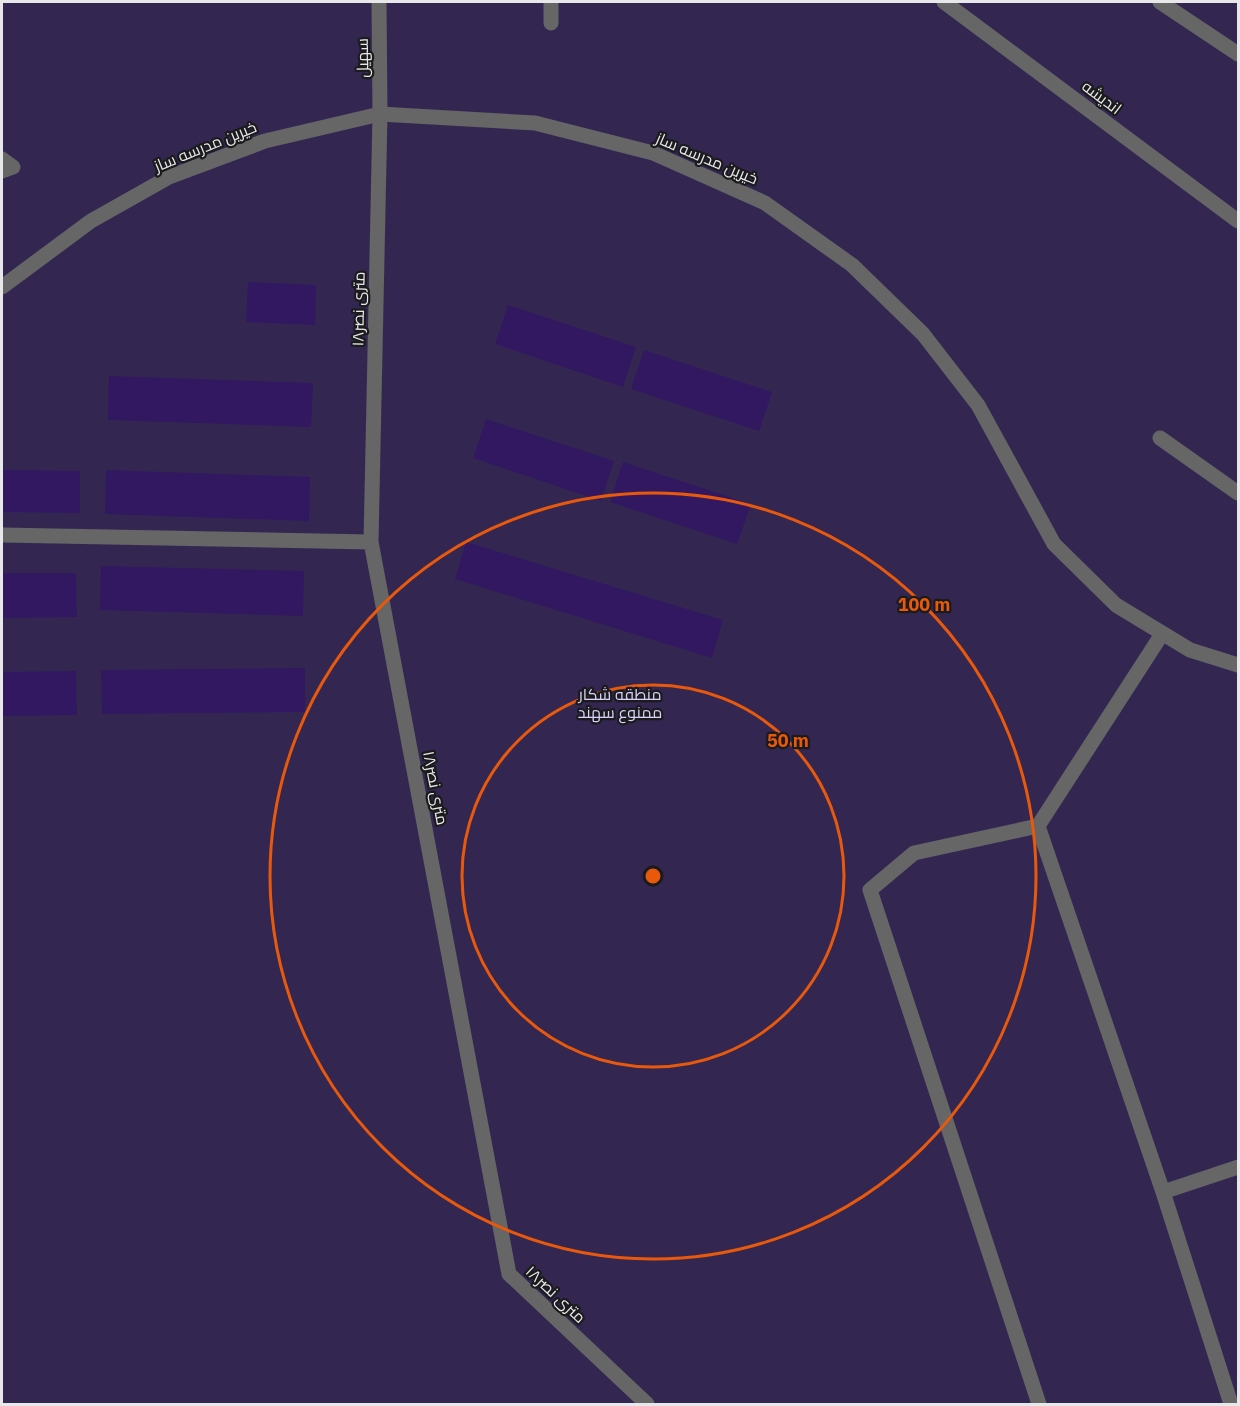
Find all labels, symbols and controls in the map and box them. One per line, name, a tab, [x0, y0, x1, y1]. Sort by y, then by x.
street label: سهیل	[352, 38, 373, 78]
street label: اندیشه	[1078, 76, 1126, 118]
street label: خیرین مدرسه ساز	[150, 116, 260, 177]
street label: خیرین مدرسه ساز	[652, 127, 761, 189]
street label: ۱۸متری نصر	[347, 271, 370, 347]
text: 100 m	[898, 593, 950, 616]
park label: منطقه شکار ممنوع سهند	[578, 684, 662, 724]
text: 50 m	[767, 729, 809, 752]
street label: ۱۸متری نصر	[418, 749, 453, 827]
centre of rings	[643, 866, 663, 886]
street label: ۱۸متری نصر	[521, 1261, 590, 1328]

